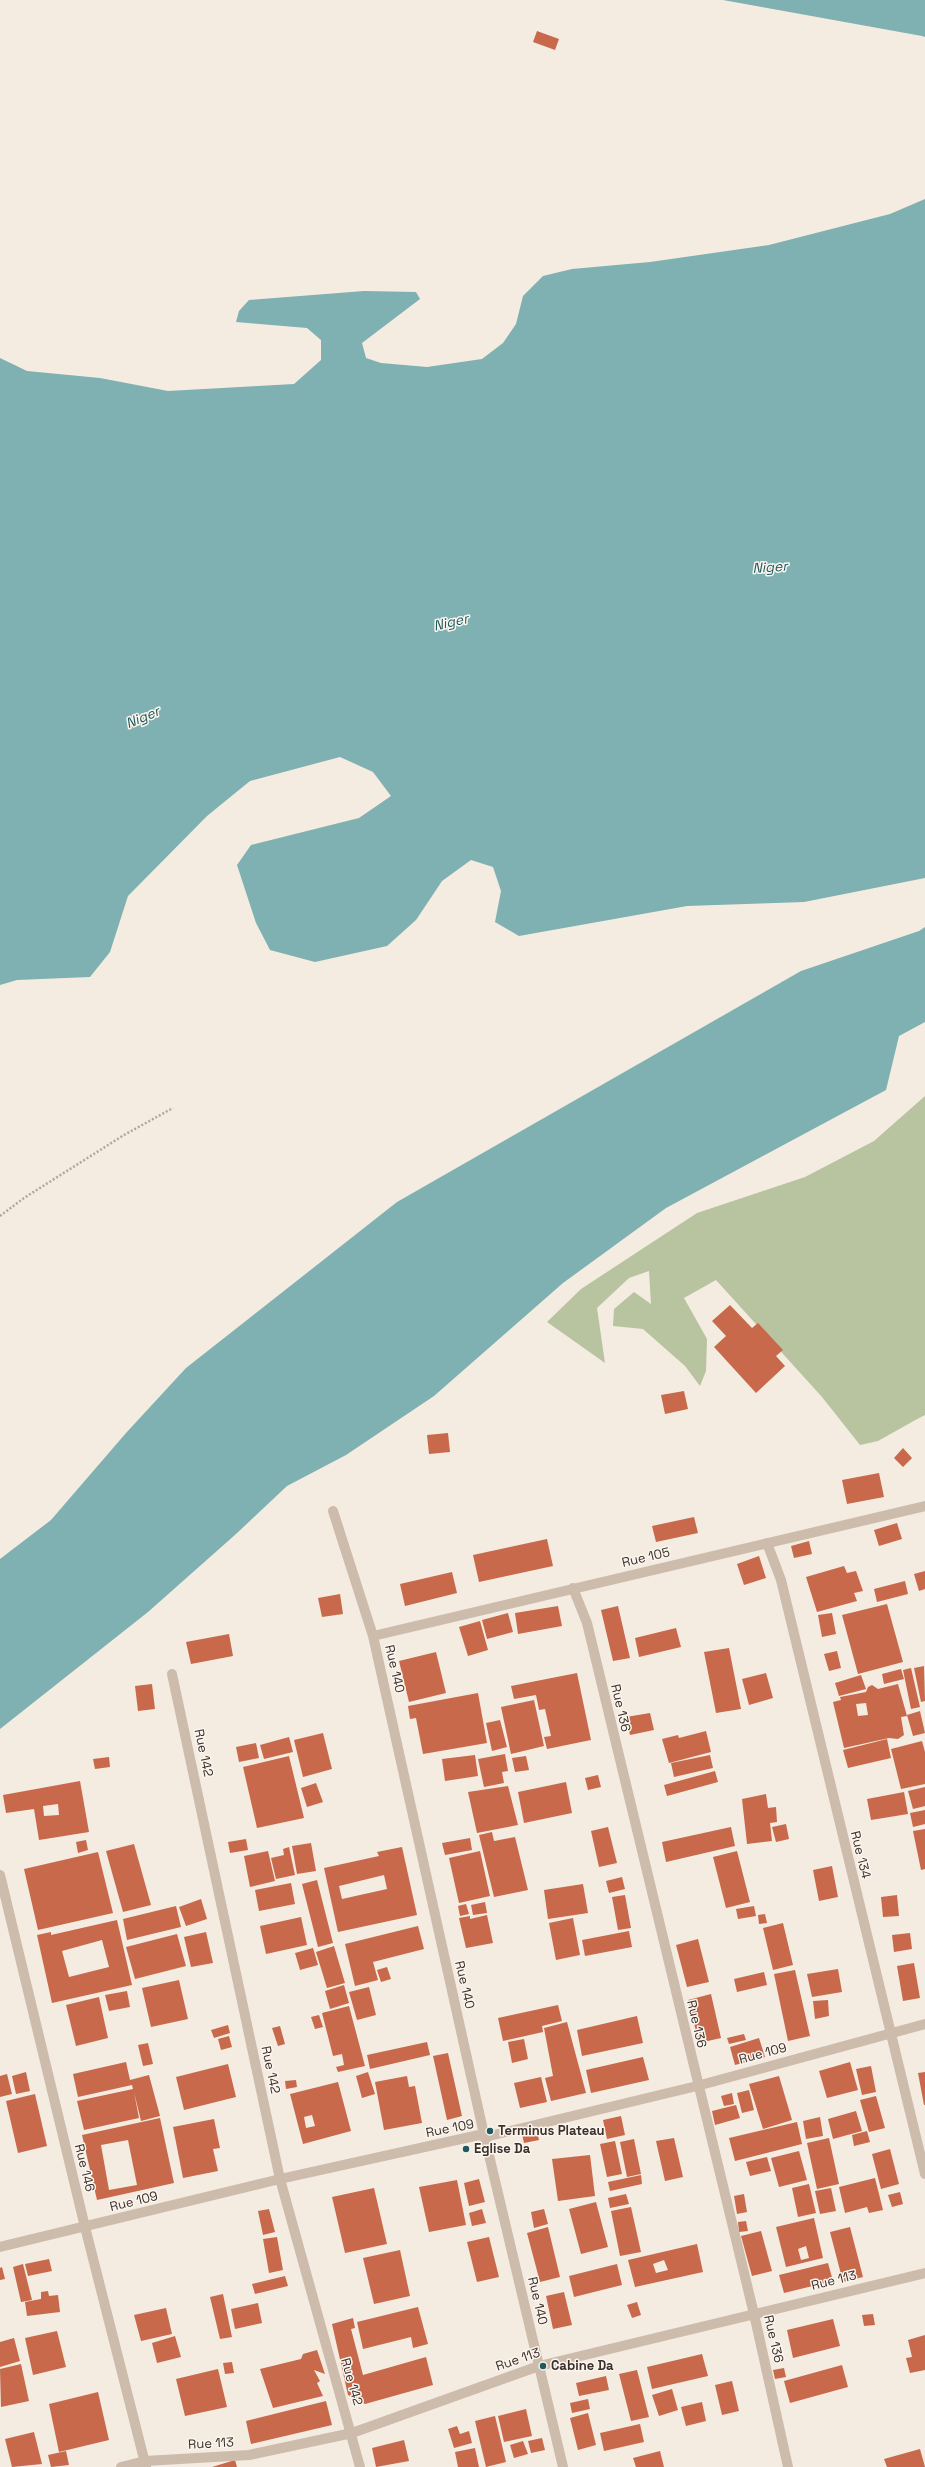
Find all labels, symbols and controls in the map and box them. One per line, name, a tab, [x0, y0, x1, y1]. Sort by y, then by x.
water label: Niger	[752, 558, 788, 578]
water label: Niger	[432, 611, 470, 635]
water label: Niger	[123, 703, 163, 733]
street label: Rue 105	[620, 1545, 672, 1571]
street label: Rue 140	[381, 1643, 407, 1695]
street label: Rue 136	[607, 1683, 633, 1733]
street label: Rue 142	[190, 1728, 216, 1778]
street label: Rue 134	[847, 1830, 873, 1880]
street label: Rue 140	[451, 1959, 477, 2011]
street label: Rue 136	[683, 1999, 709, 2049]
street label: Rue 109	[737, 2040, 789, 2068]
street label: Rue 142	[257, 2045, 283, 2095]
street label: Rue 109	[425, 2117, 475, 2141]
place label: Terminus Plateau	[498, 2123, 605, 2139]
marker: Terminus Plateau	[485, 2126, 495, 2136]
place label: Eglise Da	[474, 2141, 530, 2157]
street label: Rue 146	[71, 2142, 97, 2194]
marker: Eglise Da	[461, 2144, 471, 2154]
street label: Rue 109	[108, 2189, 160, 2215]
street label: Rue 113	[810, 2268, 858, 2294]
street label: Rue 140	[524, 2275, 550, 2327]
street label: Rue 136	[760, 2314, 786, 2364]
street label: Rue 113	[494, 2345, 542, 2375]
street label: Rue 142	[337, 2356, 365, 2408]
place label: Cabine Da	[551, 2358, 614, 2374]
marker: Cabine Da	[538, 2361, 548, 2371]
street label: Rue 113	[188, 2435, 234, 2453]

